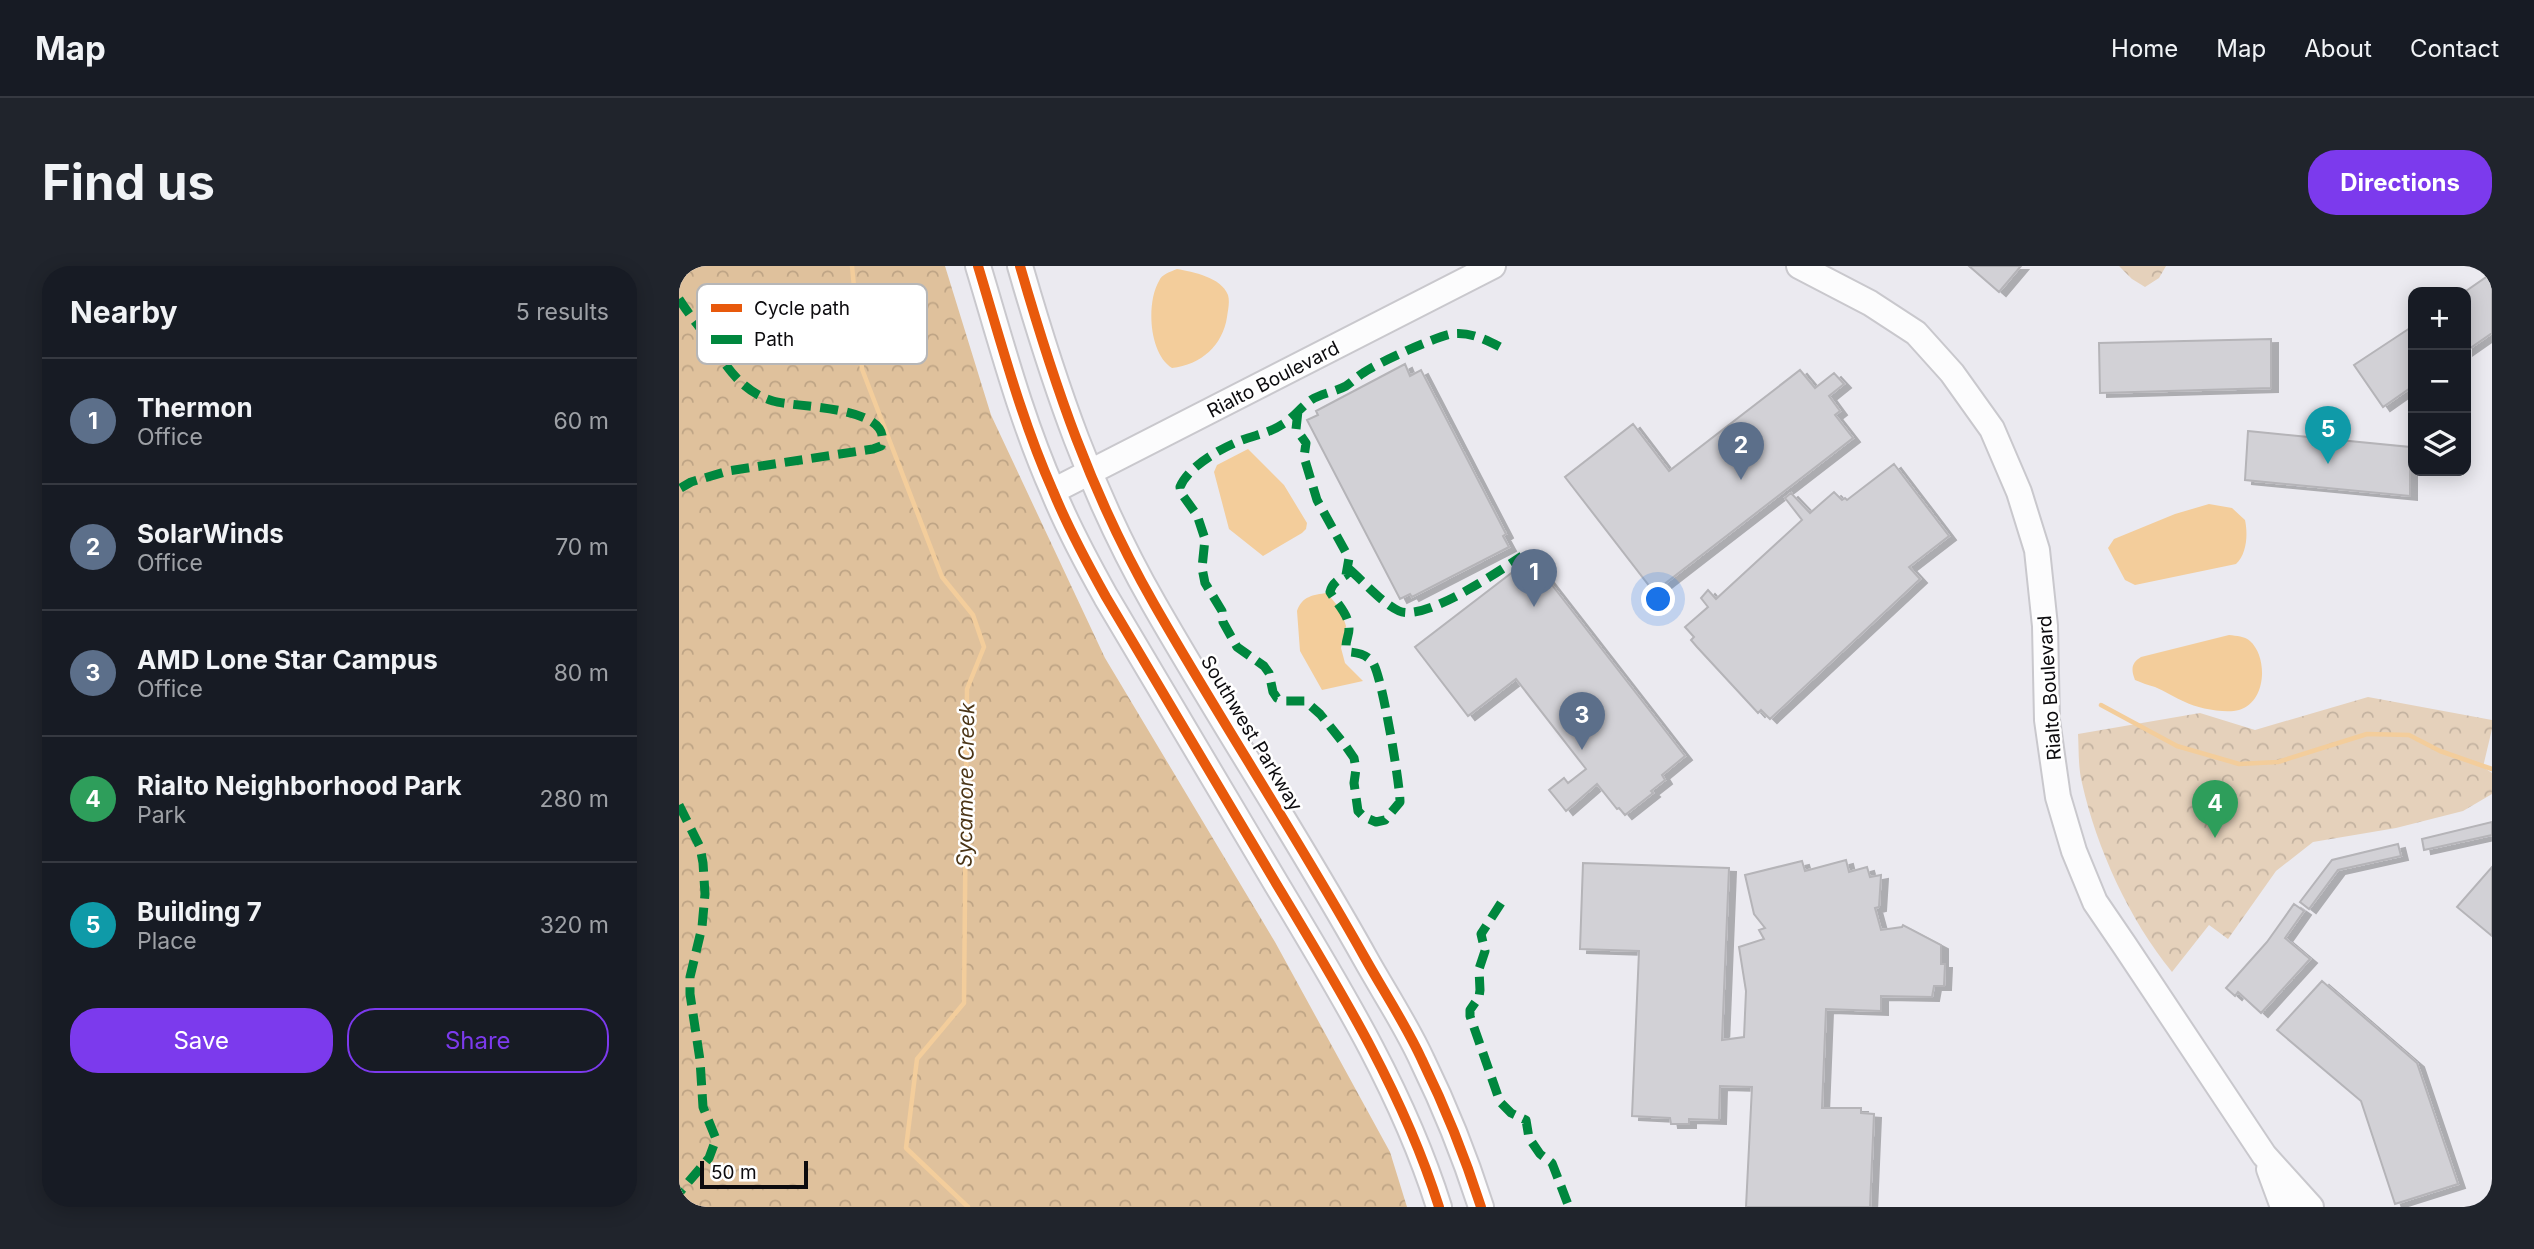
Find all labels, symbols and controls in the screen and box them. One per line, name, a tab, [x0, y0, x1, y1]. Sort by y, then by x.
text: Map	[35, 28, 106, 68]
text: Home	[2111, 34, 2178, 63]
text: Map	[2216, 34, 2266, 63]
text: About	[2304, 34, 2372, 63]
text: Contact	[2410, 34, 2499, 63]
button: Directions	[2308, 150, 2492, 215]
text: Find us	[42, 153, 215, 212]
legend	[697, 284, 927, 364]
map controls	[2408, 287, 2471, 476]
button: +	[2408, 287, 2471, 350]
text: Nearby	[70, 294, 178, 330]
text: Cycle path	[754, 297, 850, 320]
text: 5 results	[516, 298, 609, 326]
text: Path	[754, 328, 794, 351]
street label: Rialto Boulevard	[1203, 336, 1343, 423]
button: −	[2408, 350, 2471, 413]
text: Thermon	[137, 392, 253, 423]
pin: 5	[2305, 406, 2351, 464]
text: 1	[88, 407, 98, 435]
text: 60 m	[554, 407, 609, 435]
button: layers	[2408, 413, 2471, 476]
pin: 2	[1718, 422, 1764, 480]
text: Office	[137, 423, 203, 451]
text: SolarWinds	[137, 518, 284, 549]
text: 2	[86, 533, 100, 561]
text: 70 m	[555, 533, 609, 561]
text: Office	[137, 549, 203, 577]
pin: 1	[1511, 549, 1557, 607]
your location	[1641, 582, 1675, 616]
street label: Rialto Boulevard	[2033, 615, 2066, 761]
text: AMD Lone Star Campus	[137, 644, 438, 675]
street label: Southwest Parkway	[1196, 651, 1307, 815]
text: 3	[86, 659, 100, 687]
text: 80 m	[554, 659, 609, 687]
text: Office	[137, 675, 203, 703]
pin: 3	[1559, 692, 1605, 750]
water label: Sycamore Creek	[952, 702, 979, 868]
text: Rialto Neighborhood Park	[137, 770, 462, 801]
pin: 4	[2192, 780, 2238, 838]
text: 4	[85, 785, 101, 813]
text: 280 m	[540, 785, 609, 813]
text: Park	[137, 801, 186, 829]
text: Building 7	[137, 896, 262, 927]
text: 5	[86, 911, 100, 939]
text: 320 m	[540, 911, 609, 939]
text: Place	[137, 927, 197, 955]
button: Save	[70, 1008, 333, 1073]
button: Share	[347, 1008, 609, 1073]
scale bar	[700, 1158, 809, 1190]
text: 50 m	[711, 1161, 757, 1184]

